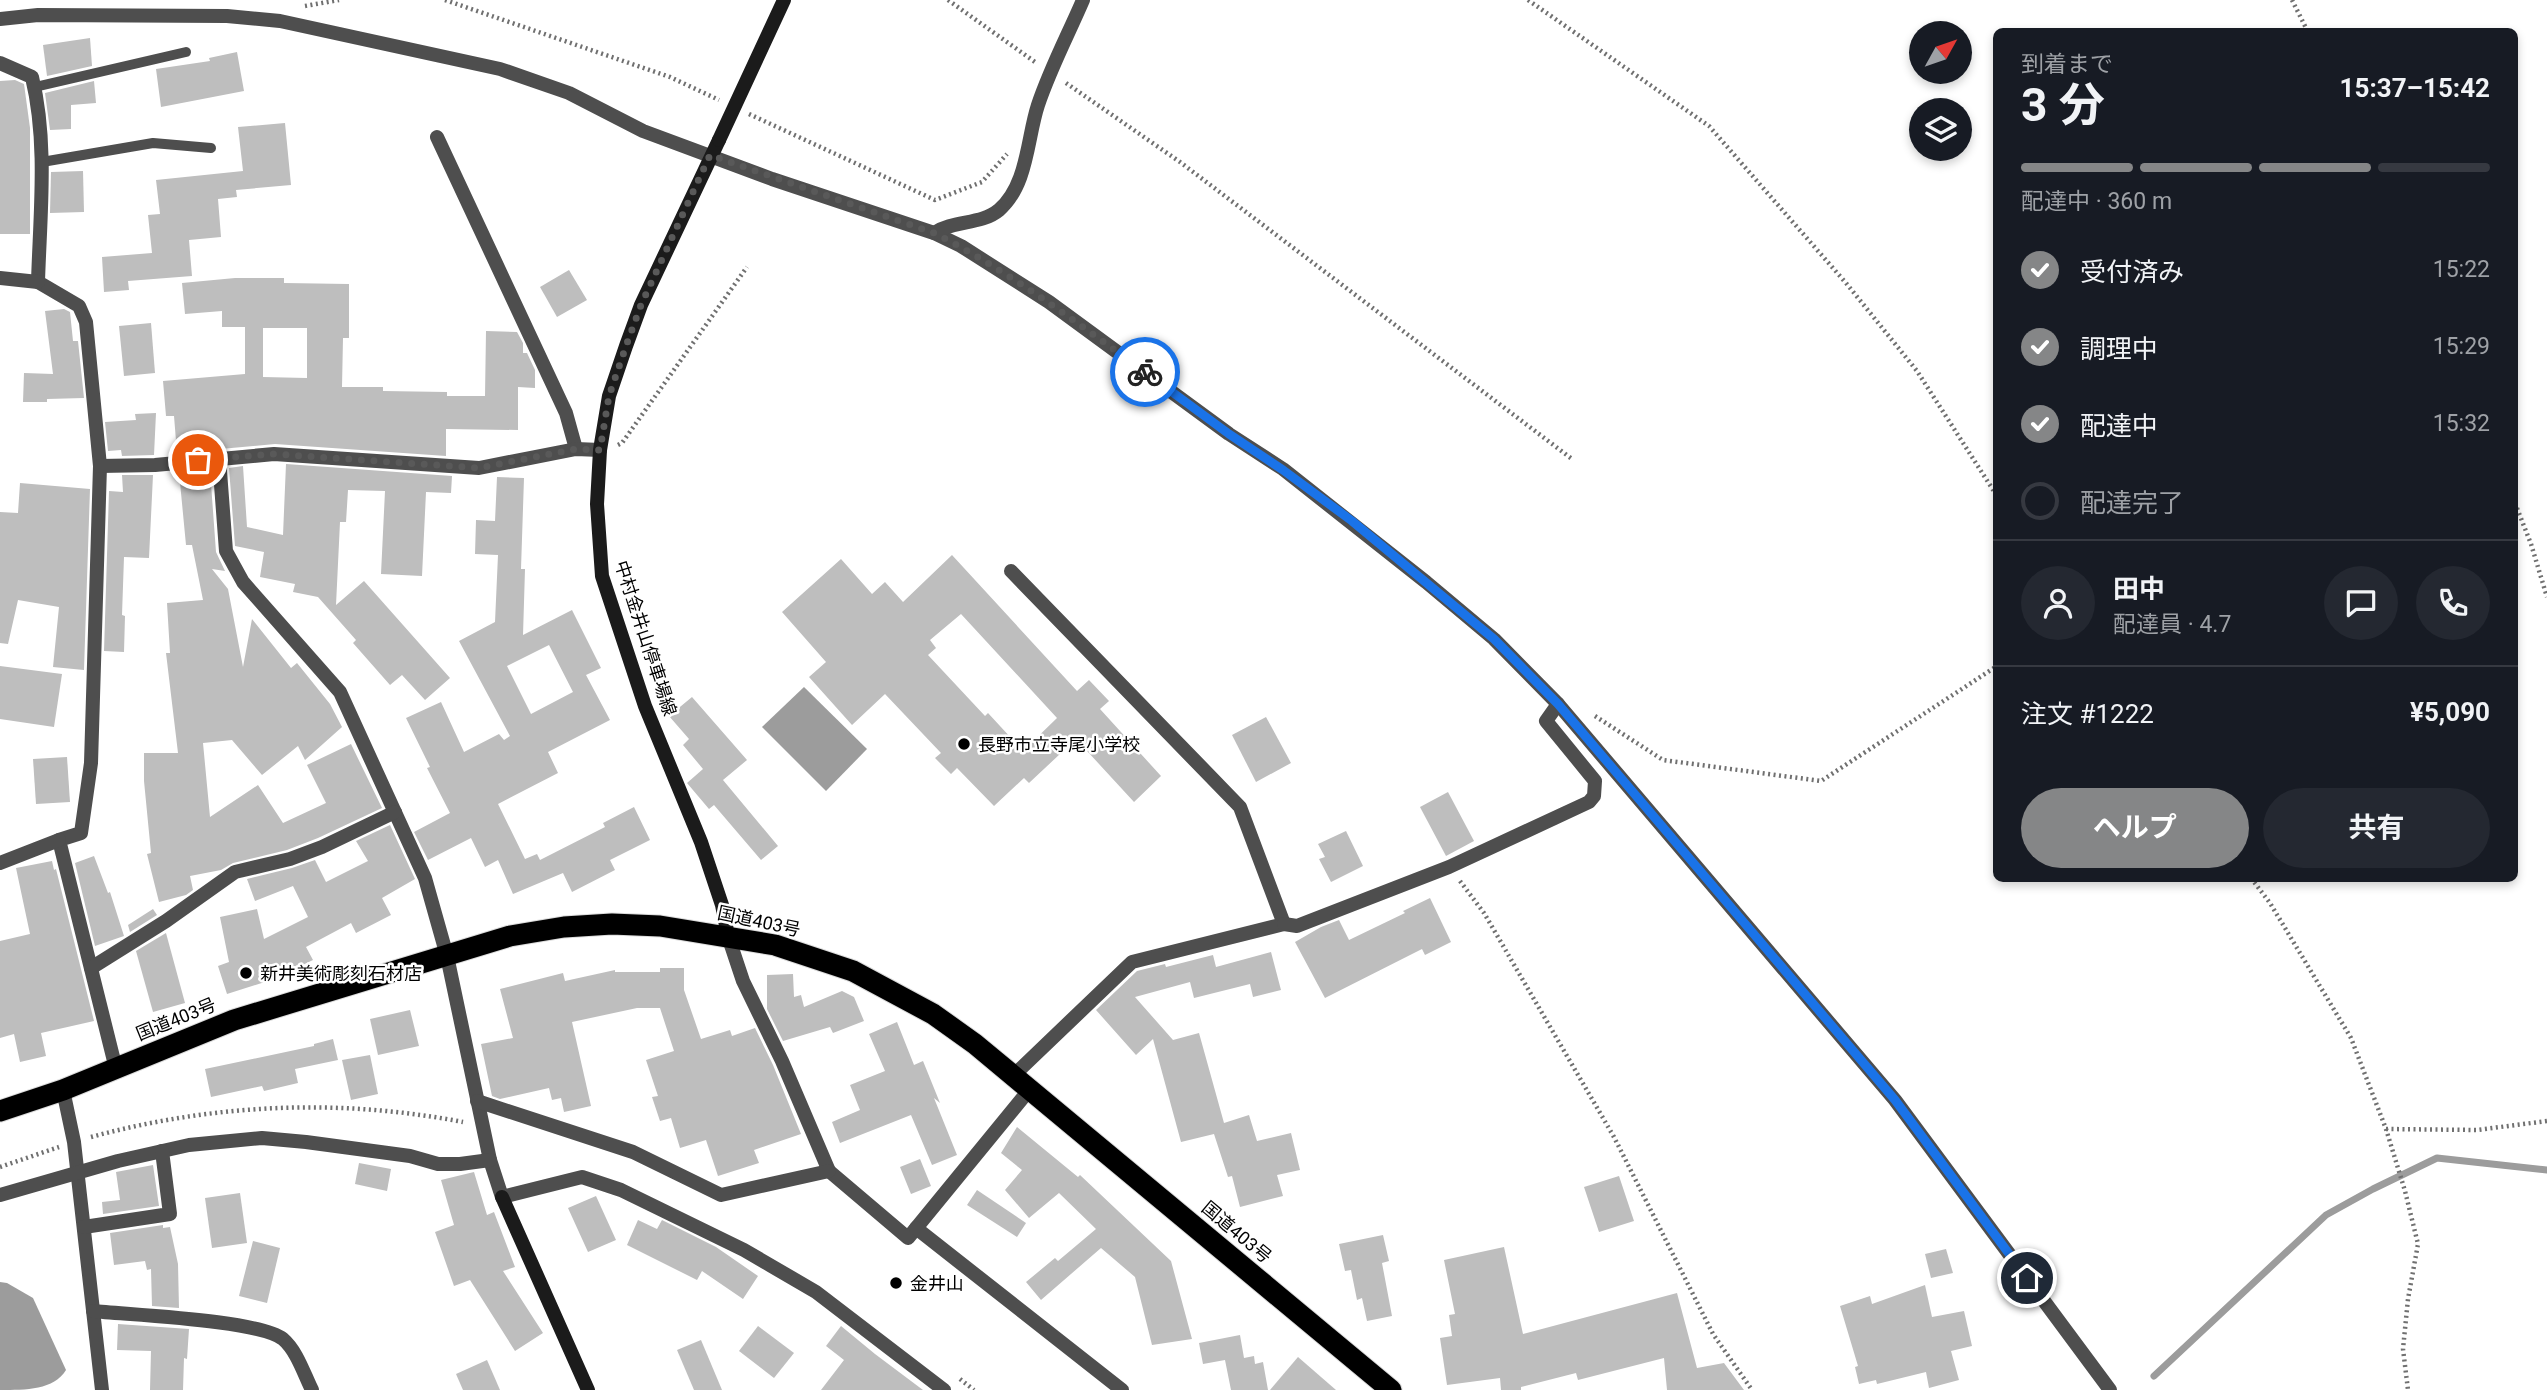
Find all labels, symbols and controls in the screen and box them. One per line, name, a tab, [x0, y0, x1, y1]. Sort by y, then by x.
north arrow	[1909, 21, 1972, 84]
map controls	[1909, 21, 1972, 161]
text: 到着まで	[2021, 51, 2113, 78]
text: 15:37–15:42	[2340, 73, 2490, 103]
text: 3 分	[2021, 78, 2105, 132]
button: layers	[1909, 98, 1972, 161]
text: 配達中 · 360 m	[2021, 188, 2172, 215]
icon: check	[2021, 251, 2059, 289]
text: 15:22	[2433, 256, 2490, 283]
text: 受付済み	[2080, 257, 2184, 287]
icon: check	[2021, 328, 2059, 366]
text: 15:29	[2433, 333, 2490, 360]
text: 調理中	[2080, 334, 2158, 364]
courier	[1110, 337, 1180, 407]
icon: bike	[1126, 353, 1164, 391]
icon: check	[2021, 405, 2059, 443]
text: 15:32	[2433, 410, 2490, 437]
text: 配達中	[2080, 411, 2158, 441]
pin	[168, 430, 228, 490]
icon: bag	[179, 441, 217, 479]
text: 配達完了	[2080, 488, 2184, 518]
street label: 中村金井山停車場線	[611, 558, 681, 718]
button: person	[2021, 566, 2095, 640]
button: chat	[2324, 566, 2398, 640]
button: phone	[2416, 566, 2490, 640]
text: 田中	[2113, 574, 2165, 604]
text: 配達員 · 4.7	[2113, 611, 2231, 638]
text: ¥5,090	[2410, 697, 2490, 727]
text: 注文 #1222	[2021, 699, 2154, 729]
place label: 長野市立寺尾小学校	[978, 734, 1140, 755]
marker: 長野市立寺尾小学校	[956, 736, 972, 752]
button: ヘルプ	[2021, 788, 2249, 868]
button: 共有	[2263, 788, 2490, 868]
street label: 国道403号	[716, 902, 802, 940]
place label: 新井美術彫刻石材店	[260, 963, 422, 984]
marker: 新井美術彫刻石材店	[238, 965, 254, 981]
street label: 国道403号	[133, 993, 219, 1045]
street label: 国道403号	[1198, 1197, 1276, 1267]
pin	[1997, 1248, 2057, 1308]
icon: home	[2008, 1259, 2046, 1297]
place label: 金井山	[910, 1273, 964, 1294]
marker: 金井山	[888, 1275, 904, 1291]

